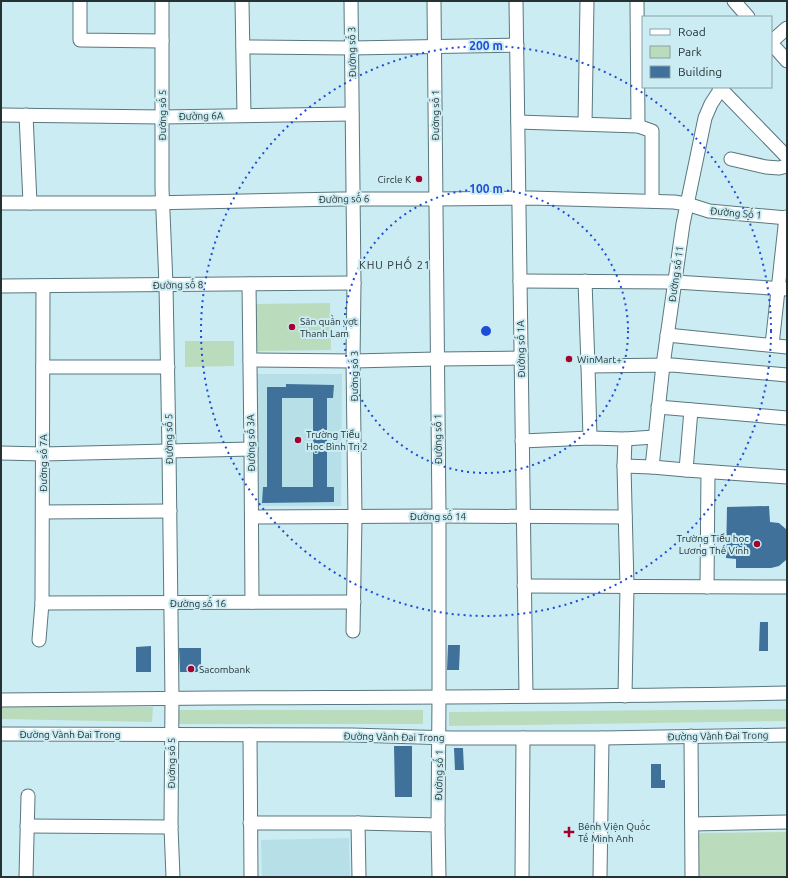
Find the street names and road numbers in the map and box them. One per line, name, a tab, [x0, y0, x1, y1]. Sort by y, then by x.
street label: Đường số 3	[345, 26, 358, 78]
street label: Đường số 5	[155, 90, 168, 140]
street label: Đường số 1	[428, 90, 441, 140]
street label: Đường 6A	[178, 110, 224, 122]
street label: Đường số 6	[318, 192, 370, 205]
street label: Đường Số 1	[710, 204, 762, 221]
street label: Đường số 11	[665, 245, 685, 303]
street label: Đường số 8	[152, 278, 204, 291]
street label: Đường số 1A	[514, 320, 527, 378]
street label: Đường số 3	[347, 351, 360, 401]
street label: Đường số 5	[162, 413, 175, 465]
street label: Đường số 1	[431, 413, 444, 465]
street label: Đường số 3A	[244, 414, 257, 472]
street label: Đường số 7A	[36, 434, 49, 492]
street label: Đường số 14	[410, 509, 467, 522]
street label: Đường số 16	[170, 596, 227, 609]
street label: Đường Vành Đai Trong	[19, 729, 121, 740]
street label: Đường Vành Đai Trong	[667, 730, 769, 742]
street label: Đường Vành Đai Trong	[343, 731, 445, 743]
street label: Đường số 5	[164, 738, 177, 788]
street label: Đường số 1	[432, 749, 445, 801]

